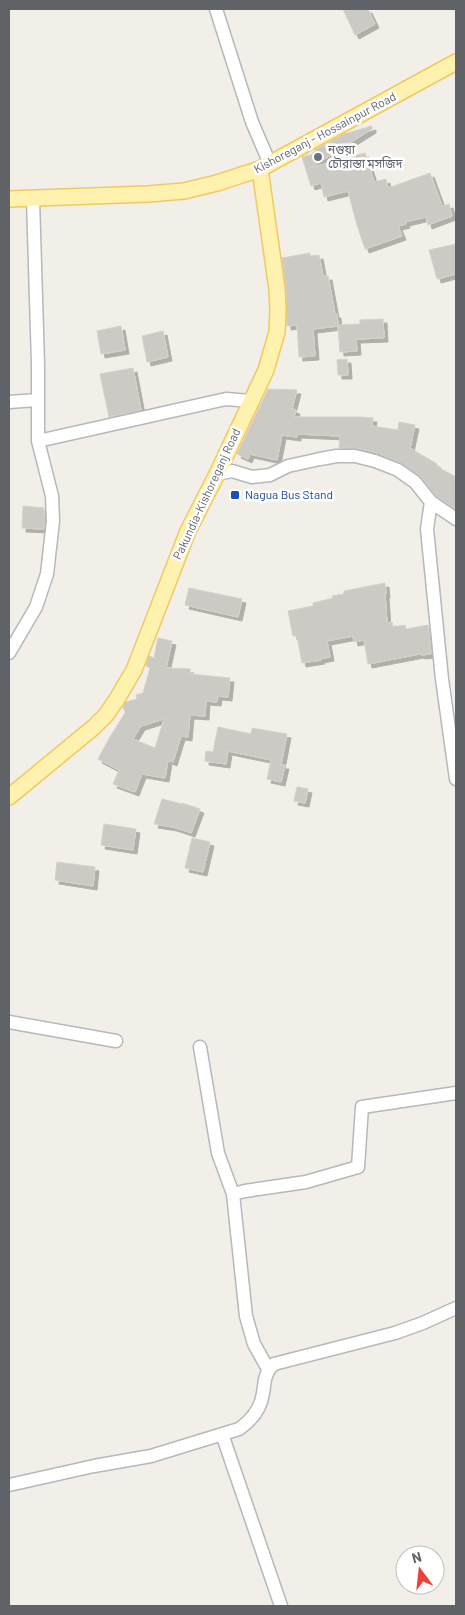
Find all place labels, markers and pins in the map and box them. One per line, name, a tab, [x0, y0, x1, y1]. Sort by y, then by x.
place label: নগুয়া চৌরাস্তা মসজিদ	[327, 142, 403, 170]
marker: নগুয়া চৌরাস্তা মসজিদ	[312, 151, 324, 163]
place label: Nagua Bus Stand	[245, 487, 333, 501]
marker: Nagua Bus Stand	[229, 489, 241, 501]

